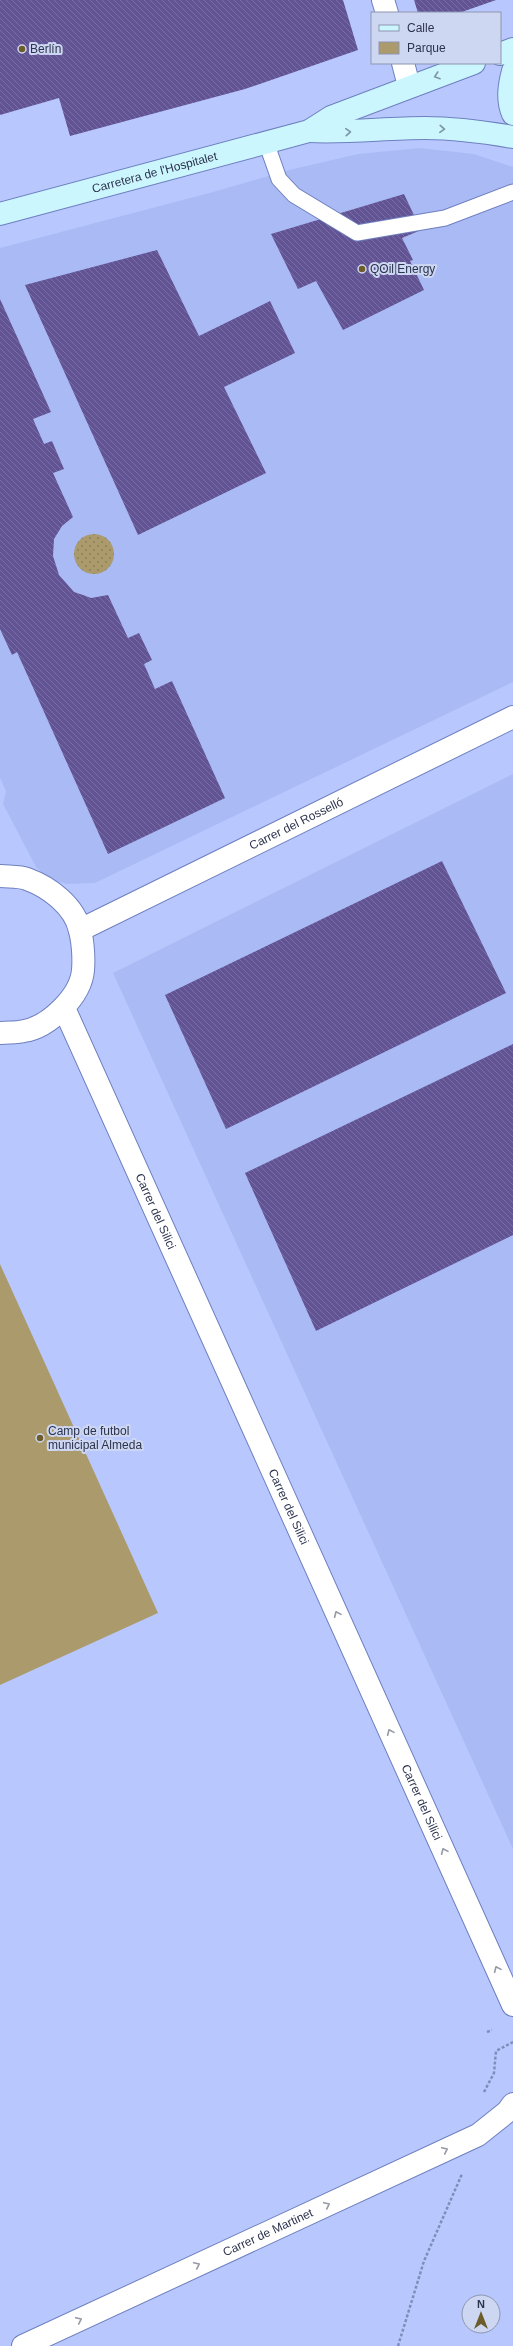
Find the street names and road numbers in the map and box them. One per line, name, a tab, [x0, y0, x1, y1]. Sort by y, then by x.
street label: Carretera de l'Hospitalet	[90, 149, 219, 196]
street label: Carrer del Rosselló	[247, 795, 346, 853]
street label: Carrer del Silici	[132, 1171, 179, 1251]
street label: Carrer del Silici	[266, 1467, 312, 1547]
street label: Carrer del Silici	[399, 1762, 445, 1842]
street label: Carrer de Martinet	[221, 2205, 316, 2259]

